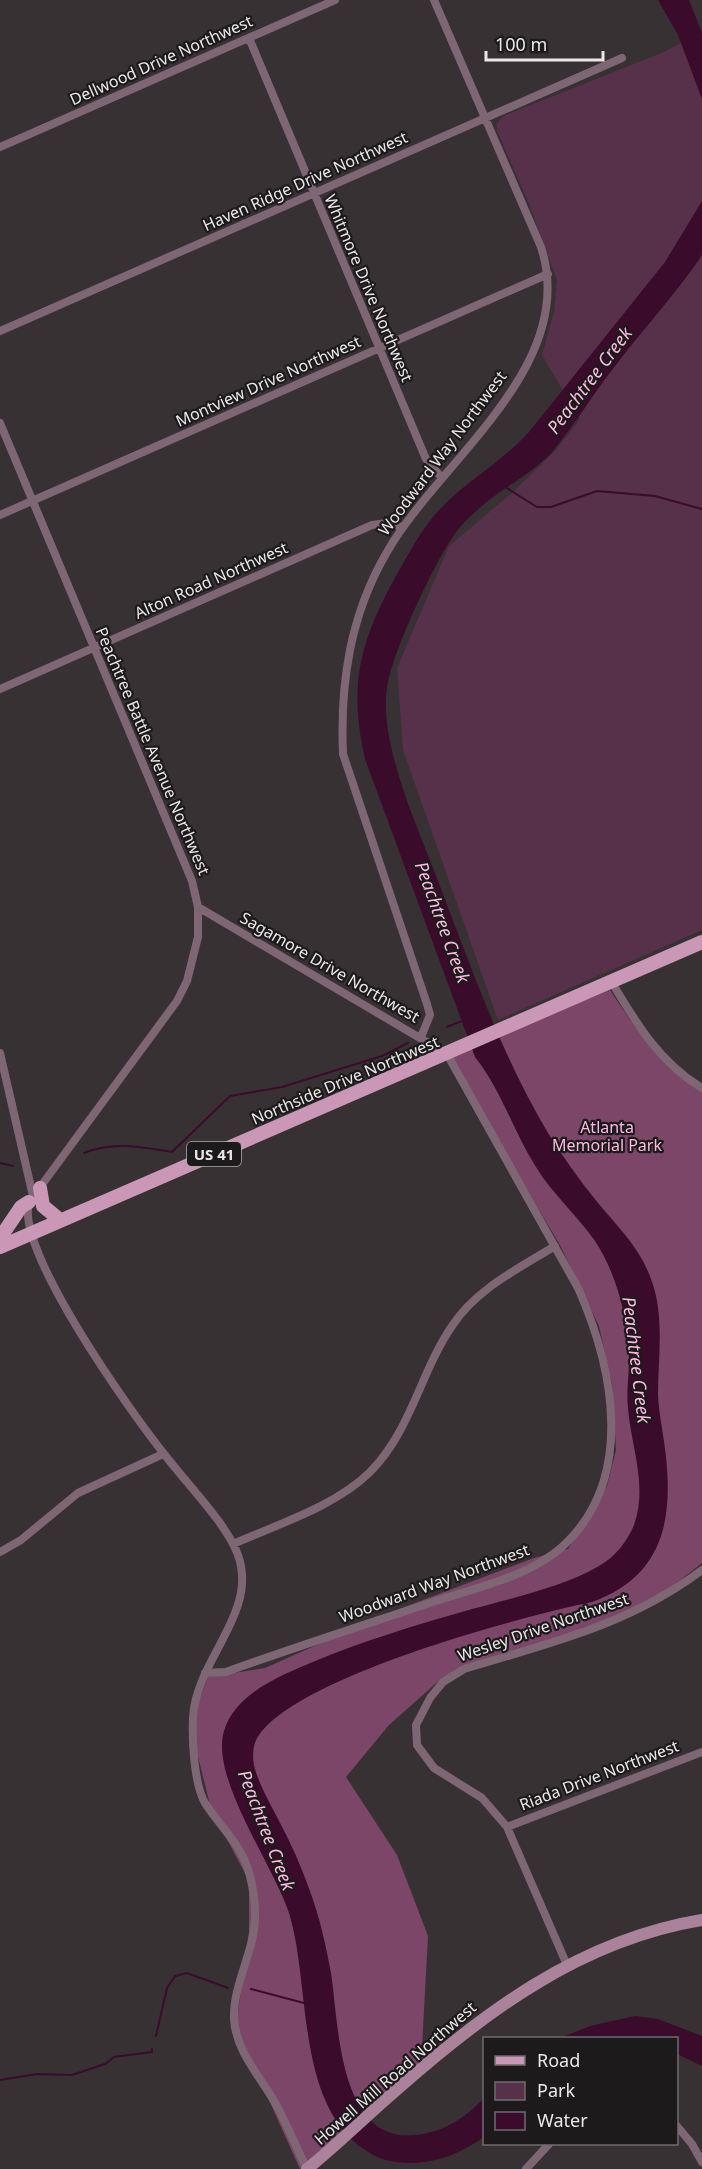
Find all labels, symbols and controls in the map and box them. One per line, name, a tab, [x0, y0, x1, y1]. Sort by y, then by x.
street label: Dellwood Drive Northwest	[66, 10, 256, 110]
scale bar	[486, 24, 603, 62]
text: 100 m	[495, 32, 547, 56]
street label: Haven Ridge Drive Northwest	[199, 126, 411, 236]
street label: Whitmore Drive Northwest	[319, 191, 419, 385]
water label: Peachtree Creek	[541, 321, 638, 438]
street label: Montview Drive Northwest	[172, 330, 364, 432]
street label: Woodward Way Northwest	[373, 366, 511, 540]
street label: Alton Road Northwest	[131, 536, 291, 624]
street label: Peachtree Battle Avenue Northwest	[91, 624, 215, 879]
water label: Peachtree Creek	[410, 858, 476, 987]
street label: Sagamore Drive Northwest	[236, 907, 424, 1028]
street label: Northside Drive Northwest	[248, 1030, 442, 1130]
park label: Atlanta Memorial Park	[552, 1116, 662, 1156]
road number: US 41	[187, 1142, 241, 1166]
water label: Peachtree Creek	[617, 1295, 657, 1426]
street label: Woodward Way Northwest	[336, 1538, 532, 1628]
street label: Wesley Drive Northwest	[455, 1587, 632, 1667]
street label: Riada Drive Northwest	[516, 1734, 682, 1816]
water label: Peachtree Creek	[233, 1766, 301, 1895]
street label: Howell Mill Road Northwest	[309, 1996, 481, 2150]
legend	[483, 2037, 678, 2145]
text: Road	[537, 2048, 580, 2072]
text: Park	[537, 2078, 575, 2102]
text: Water	[537, 2108, 588, 2132]

